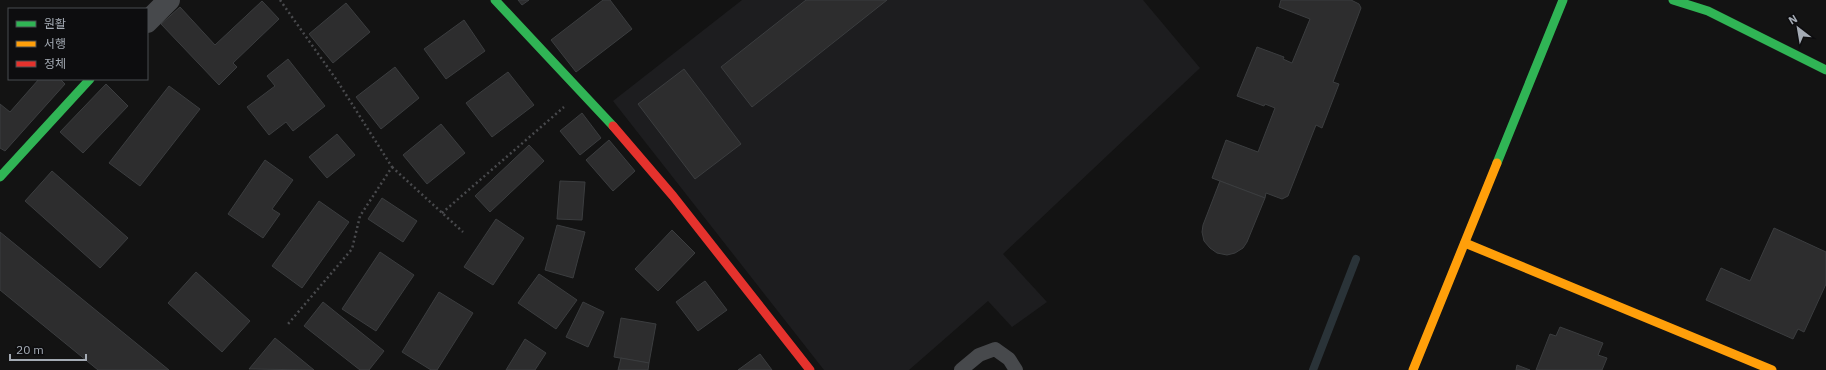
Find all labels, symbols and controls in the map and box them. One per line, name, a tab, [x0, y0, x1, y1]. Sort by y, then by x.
legend	[8, 8, 148, 80]
north arrow	[1778, 8, 1818, 48]
text: N	[1786, 11, 1800, 27]
text: 원활	[44, 16, 66, 31]
text: 서행	[44, 36, 66, 51]
text: 정체	[44, 56, 66, 71]
scale bar	[10, 336, 86, 362]
text: 20 m	[16, 342, 44, 357]

